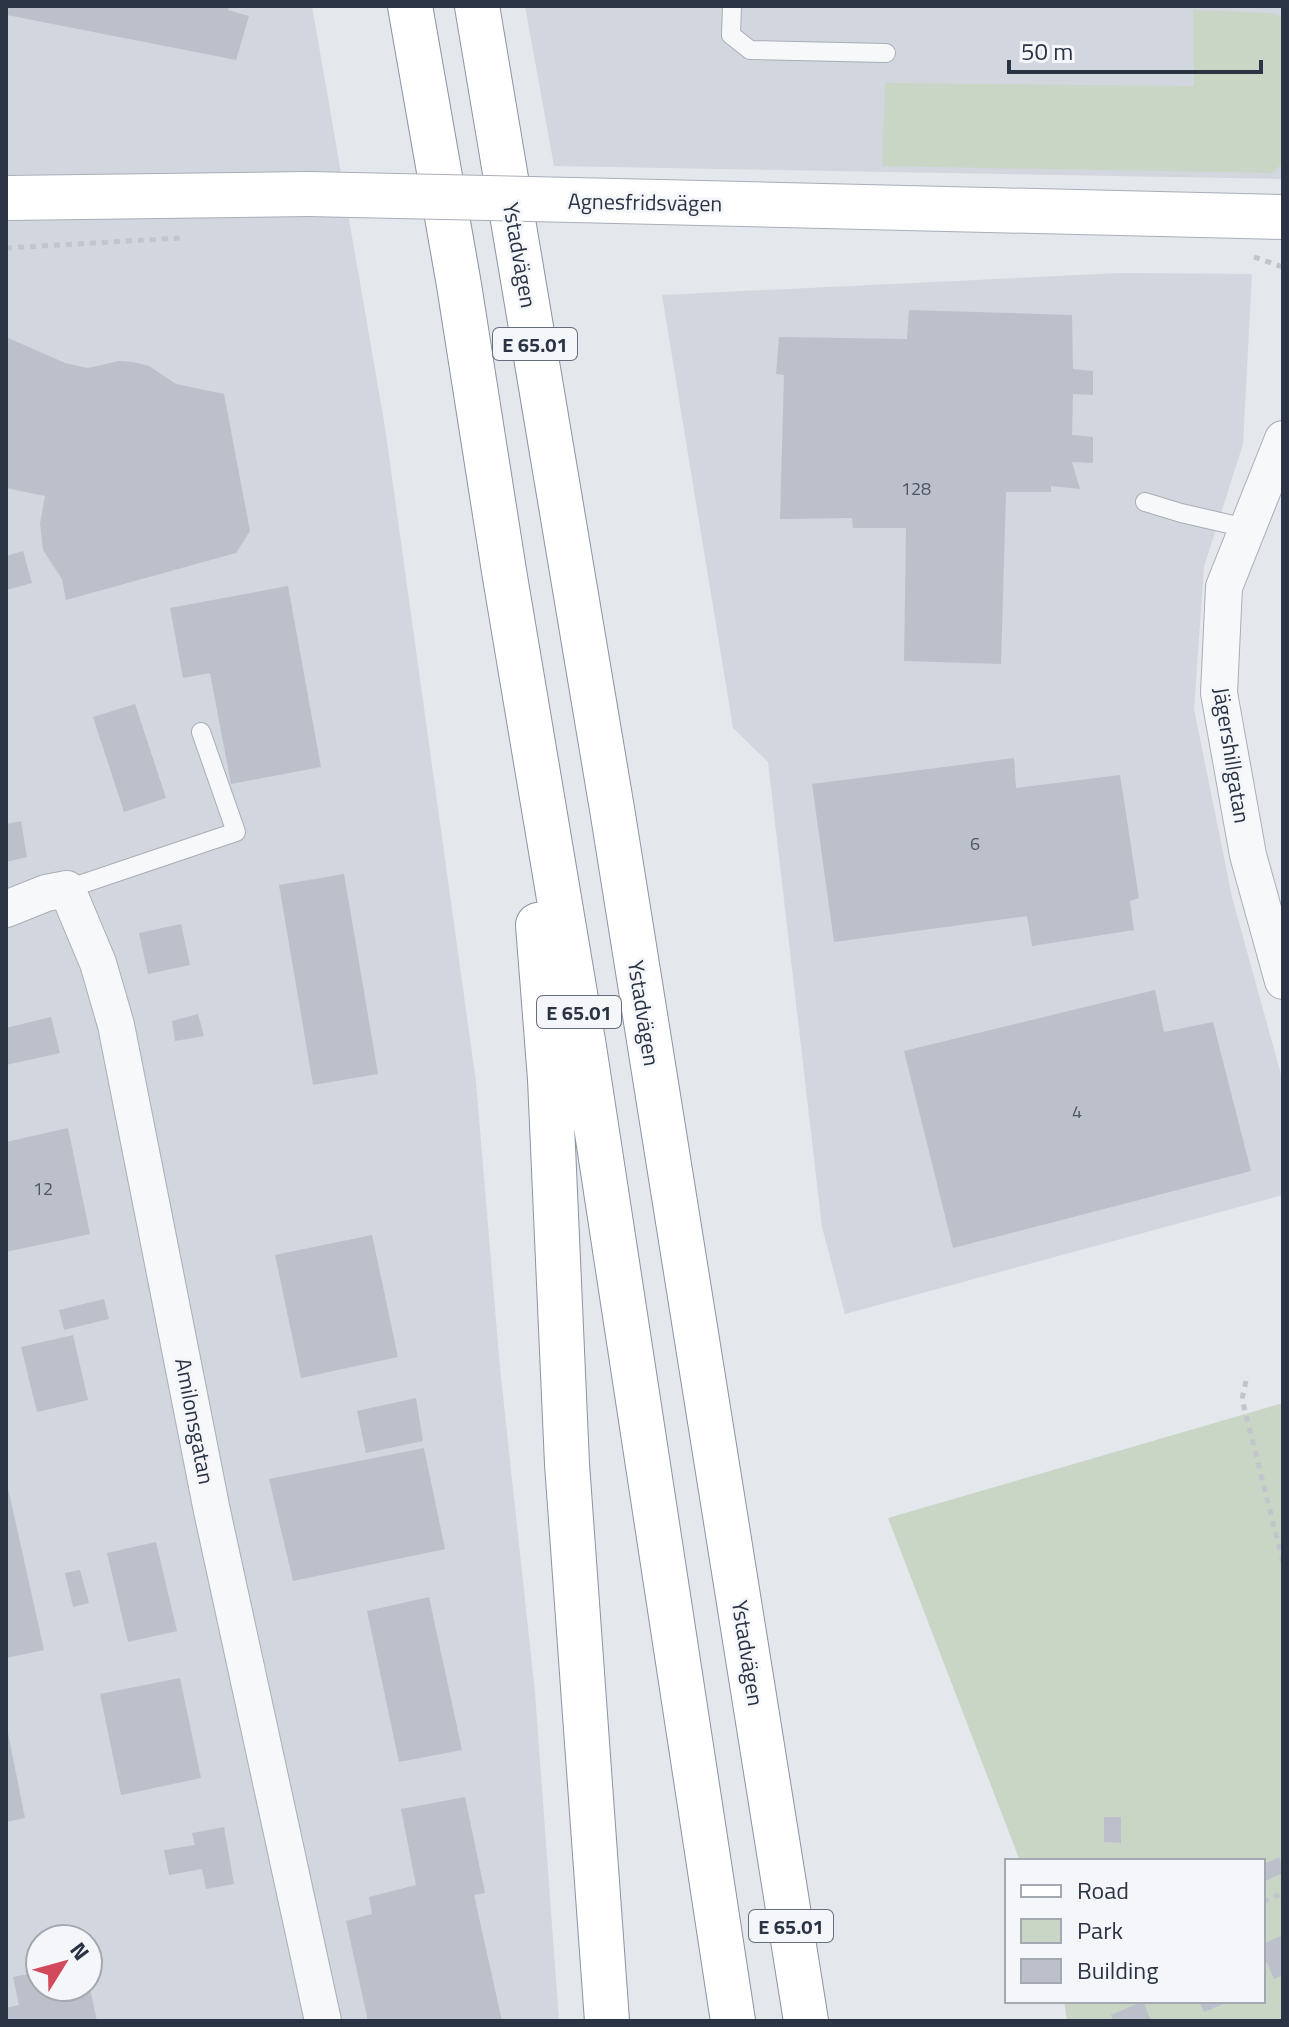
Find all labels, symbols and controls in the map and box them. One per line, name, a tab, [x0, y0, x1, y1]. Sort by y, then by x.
scale bar	[1009, 24, 1261, 74]
text: 50 m	[1021, 33, 1073, 69]
street label: Agnesfridsvägen	[567, 184, 723, 220]
street label: Ystadvägen	[494, 200, 546, 310]
road number: E 65.01	[493, 328, 577, 360]
house number: 128	[901, 475, 931, 502]
street label: Jägershillgatan	[1204, 685, 1260, 825]
house number: 6	[970, 830, 980, 857]
street label: Ystadvägen	[619, 958, 669, 1068]
road number: E 65.01	[537, 996, 621, 1028]
house number: 4	[1072, 1098, 1082, 1125]
house number: 12	[33, 1175, 53, 1202]
street label: Amilonsgatan	[166, 1355, 224, 1487]
street label: Ystadvägen	[723, 1598, 773, 1708]
legend	[1005, 1859, 1265, 2003]
text: Road	[1077, 1872, 1129, 1908]
road number: E 65.01	[749, 1910, 833, 1942]
text: Park	[1077, 1912, 1123, 1948]
north arrow	[24, 1923, 104, 2003]
text: N	[62, 1935, 98, 1967]
text: Building	[1077, 1952, 1159, 1988]

